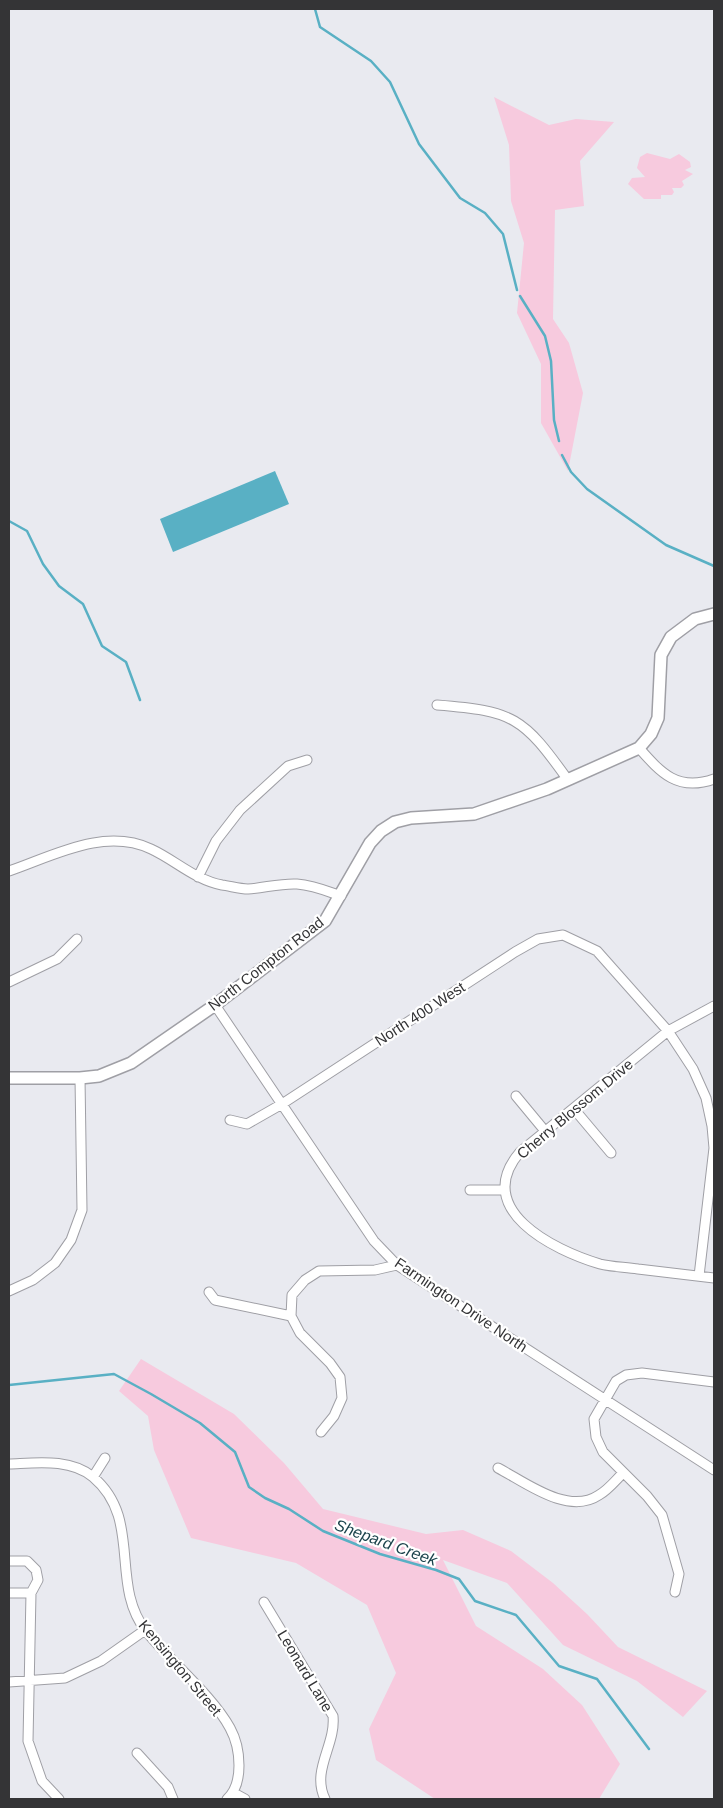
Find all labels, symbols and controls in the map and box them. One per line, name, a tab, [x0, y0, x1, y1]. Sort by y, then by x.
street label: North Compton Road	[205, 913, 327, 1014]
street label: North 400 West	[372, 978, 469, 1049]
street label: Cherry Blossom Drive	[513, 1055, 636, 1162]
street label: Farmington Drive North	[392, 1254, 531, 1355]
water label: Shepard Creek	[332, 1516, 440, 1569]
street label: Kensington Street	[136, 1617, 226, 1719]
street label: Leonard Lane	[274, 1627, 337, 1715]

